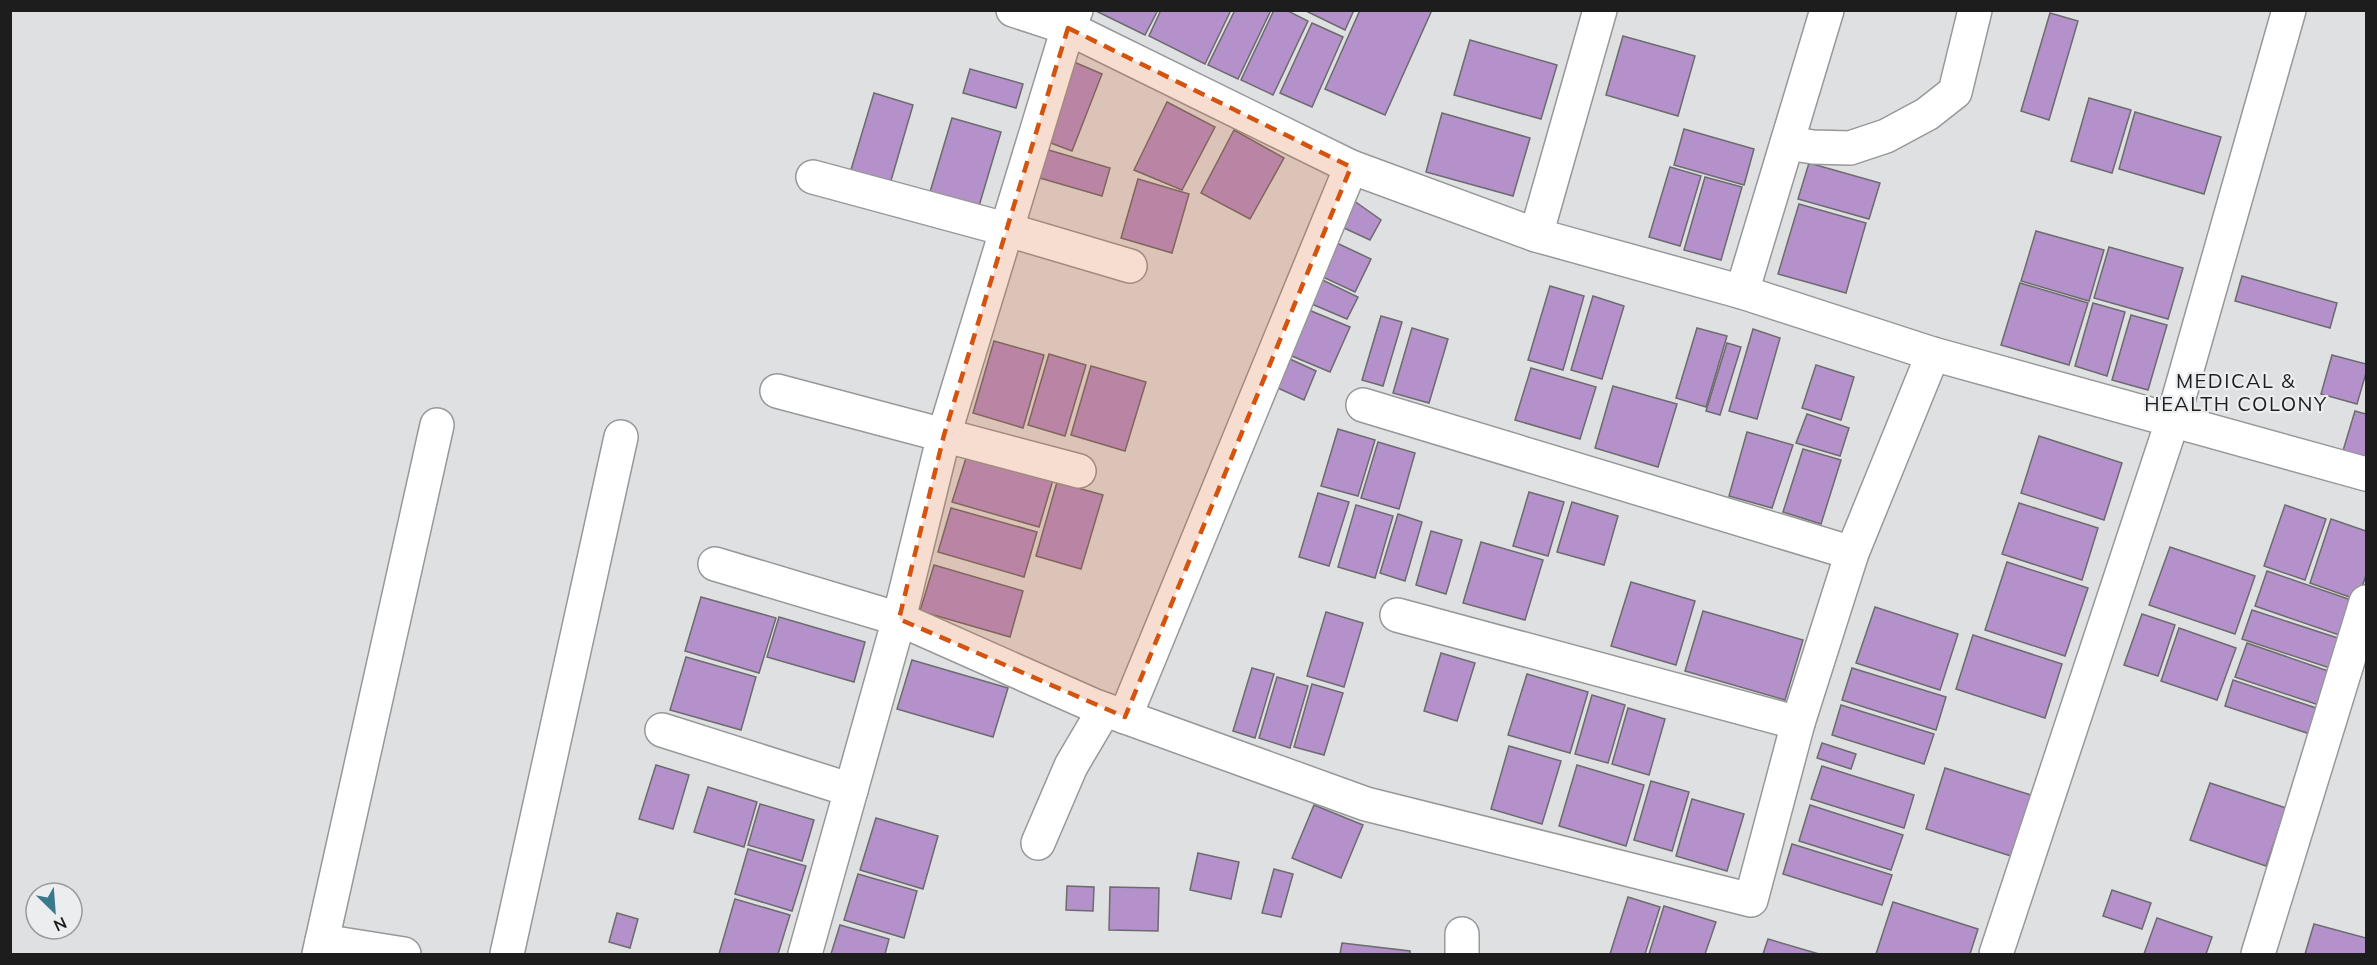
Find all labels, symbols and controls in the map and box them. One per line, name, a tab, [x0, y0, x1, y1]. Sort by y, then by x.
district label: MEDICAL & HEALTH COLONY	[2144, 368, 2328, 416]
north arrow	[24, 881, 84, 941]
text: N	[51, 913, 70, 936]

